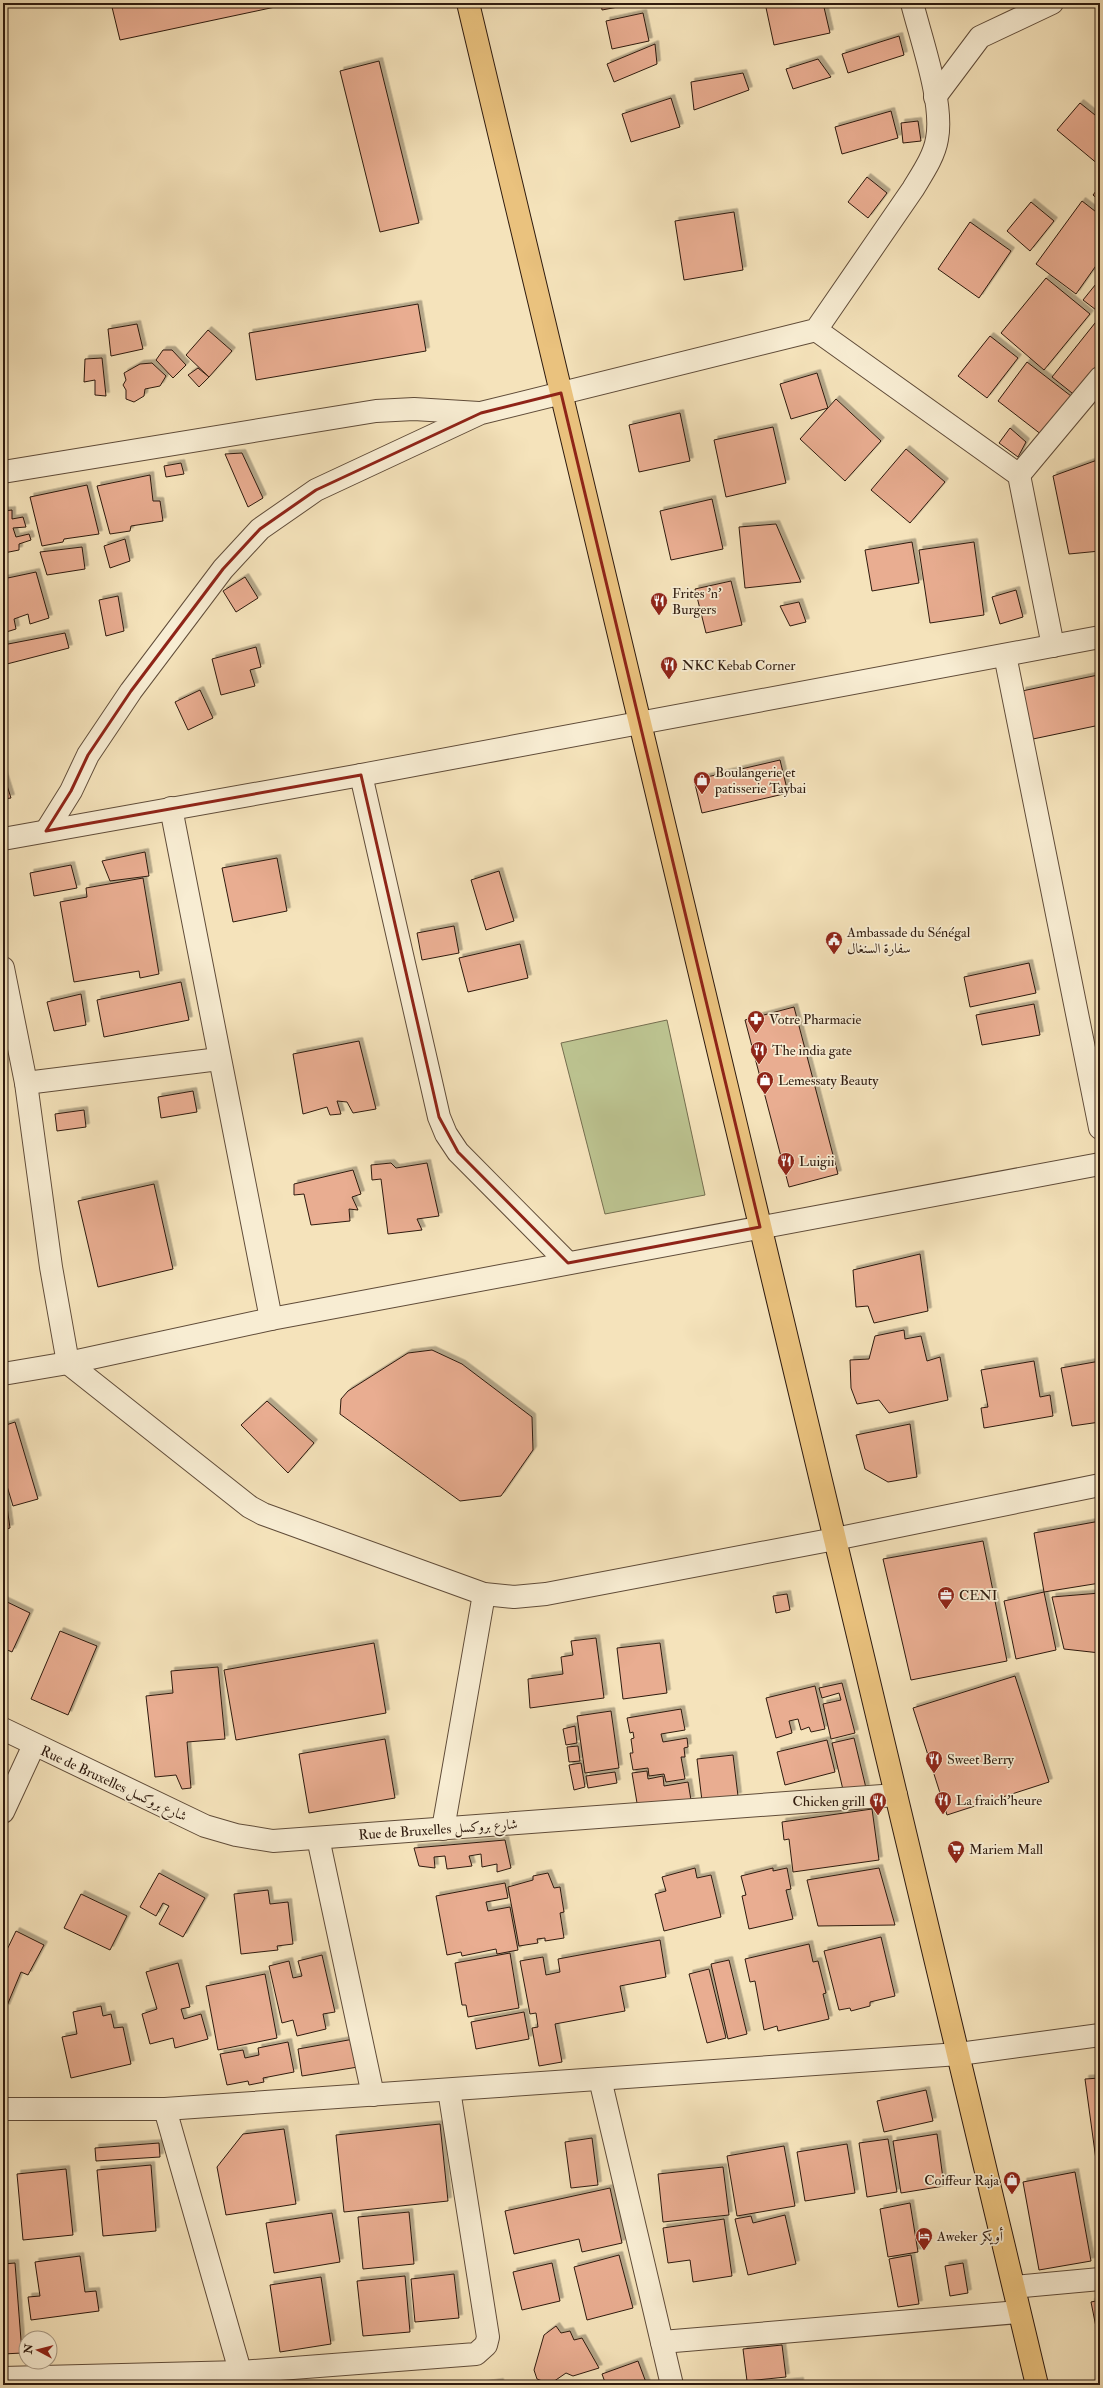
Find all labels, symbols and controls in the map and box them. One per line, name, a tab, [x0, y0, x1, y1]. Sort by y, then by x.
place label: Frites 'n' Burgers	[672, 585, 722, 618]
restaurant icon: Frites 'n' Burgers	[649, 591, 669, 616]
restaurant icon: NKC Kebab Corner	[659, 655, 679, 680]
place label: NKC Kebab Corner	[682, 657, 796, 674]
place label: Boulangerie et patisserie Taybai	[714, 764, 806, 798]
shop icon: Boulangerie et patisserie Taybai	[692, 770, 712, 795]
place label: Ambassade du Sénégal سفارة السنغال	[846, 924, 971, 957]
public building icon: Ambassade du Sénégal سفارة السنغال	[824, 930, 844, 955]
pharmacy icon: Votre Pharmacie	[746, 1009, 766, 1034]
place label: Votre Pharmacie	[769, 1011, 861, 1028]
restaurant icon: The india gate	[749, 1040, 769, 1065]
place label: The india gate	[772, 1042, 852, 1059]
shop icon: Lemessaty Beauty	[755, 1070, 775, 1095]
place label: Lemessaty Beauty	[778, 1072, 879, 1090]
restaurant icon: Luigii	[776, 1151, 796, 1176]
place label: Luigii	[799, 1153, 835, 1170]
office icon: CENI	[936, 1585, 956, 1610]
place label: CENI	[959, 1587, 998, 1604]
street label: Rue de Bruxelles شارع بروكسل	[37, 1742, 190, 1828]
restaurant icon: Sweet Berry	[924, 1749, 944, 1774]
place label: Sweet Berry	[947, 1751, 1015, 1769]
restaurant icon: La fraich'heure	[933, 1790, 953, 1815]
restaurant icon: Chicken grill	[868, 1791, 888, 1816]
place label: La fraich'heure	[956, 1792, 1042, 1809]
place label: Chicken grill	[793, 1793, 865, 1810]
street label: Rue de Bruxelles شارع بروكسل	[358, 1815, 518, 1847]
supermarket icon: Mariem Mall	[946, 1839, 966, 1864]
place label: Mariem Mall	[969, 1841, 1044, 1858]
shop icon: Coiffeur Raja	[1002, 2170, 1022, 2195]
place label: Coiffeur Raja	[924, 2172, 999, 2189]
hotel icon: Aweker أويكر	[914, 2226, 934, 2251]
place label: Aweker أويكر	[936, 2226, 1004, 2246]
north arrow	[18, 2330, 58, 2370]
text: N	[21, 2342, 36, 2356]

